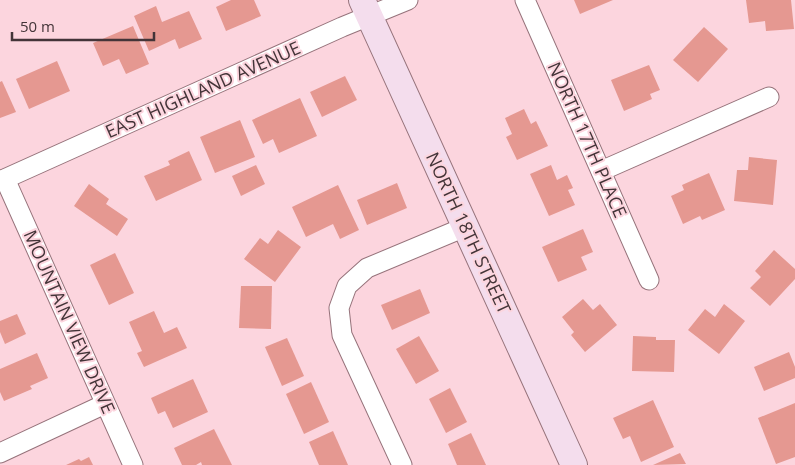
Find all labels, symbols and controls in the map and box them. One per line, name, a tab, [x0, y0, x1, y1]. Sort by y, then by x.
scale bar	[12, 10, 155, 42]
text: 50 m	[20, 16, 55, 36]
street label: EAST HIGHLAND AVENUE	[101, 35, 304, 143]
street label: NORTH 17TH PLACE	[543, 58, 633, 221]
street label: NORTH 18TH STREET	[421, 148, 517, 317]
street label: MOUNTAIN VIEW DRIVE	[19, 226, 121, 417]

